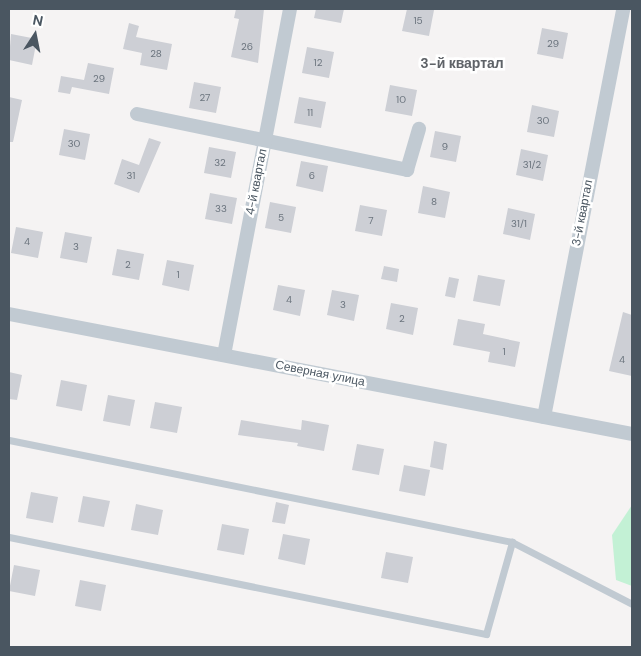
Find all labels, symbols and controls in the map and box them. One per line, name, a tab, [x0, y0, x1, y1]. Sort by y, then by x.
north arrow	[10, 10, 60, 60]
text: N	[31, 10, 45, 30]
house number: 15	[413, 15, 423, 27]
house number: 29	[547, 38, 559, 50]
house number: 26	[241, 41, 253, 53]
house number: 28	[150, 48, 162, 60]
district label: 3-й квартал	[420, 55, 504, 71]
house number: 12	[314, 57, 322, 69]
house number: 29	[93, 73, 105, 85]
house number: 27	[200, 92, 210, 104]
house number: 10	[396, 94, 406, 106]
house number: 11	[307, 107, 313, 119]
house number: 30	[537, 115, 549, 127]
house number: 30	[68, 138, 80, 150]
house number: 9	[442, 141, 448, 153]
street label: 4-й квартал	[244, 148, 270, 216]
house number: 32	[214, 157, 226, 169]
house number: 31/2	[523, 159, 541, 171]
house number: 31	[127, 170, 135, 182]
house number: 6	[309, 170, 315, 182]
street label: 3-й квартал	[570, 179, 596, 247]
house number: 8	[431, 196, 437, 208]
house number: 33	[215, 203, 227, 215]
house number: 5	[278, 212, 284, 224]
house number: 7	[368, 215, 374, 227]
house number: 31/1	[511, 218, 527, 230]
house number: 4	[24, 236, 30, 248]
house number: 3	[73, 241, 79, 253]
house number: 2	[125, 259, 131, 271]
house number: 1	[176, 269, 180, 281]
house number: 4	[286, 294, 292, 306]
house number: 3	[340, 299, 346, 311]
house number: 2	[399, 313, 405, 325]
house number: 1	[502, 346, 506, 358]
house number: 4	[619, 354, 625, 366]
street label: Северная улица	[274, 358, 366, 390]

